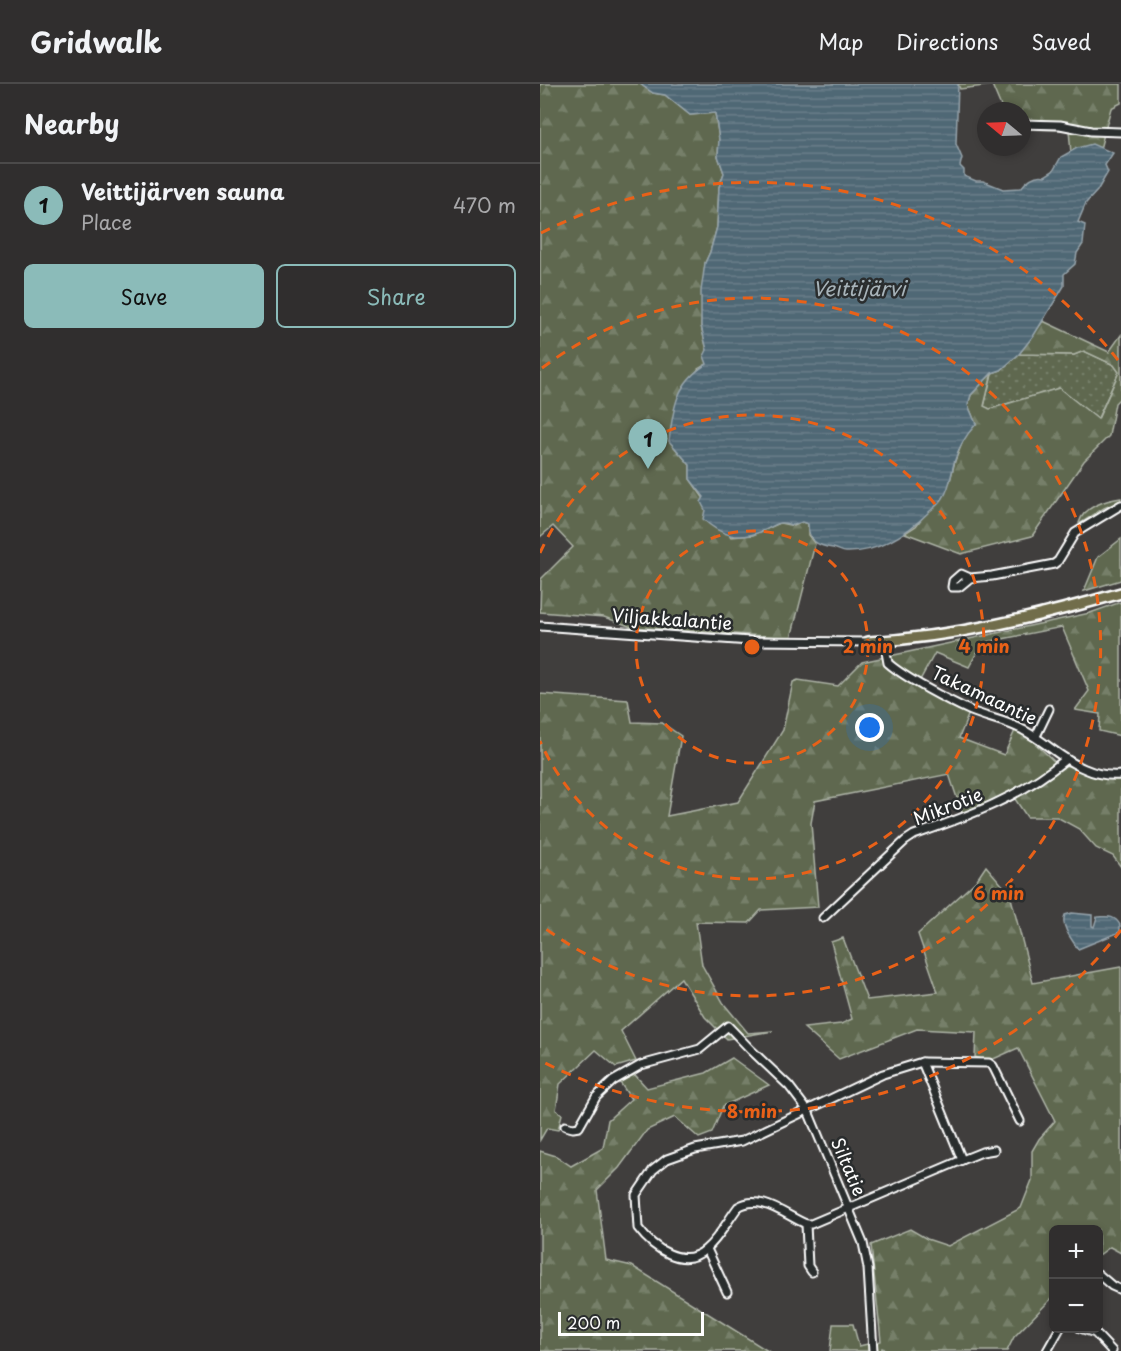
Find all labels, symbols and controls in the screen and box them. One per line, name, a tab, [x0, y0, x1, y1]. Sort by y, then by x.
text: Gridwalk	[30, 20, 162, 63]
text: Map	[818, 25, 863, 57]
text: Directions	[896, 25, 998, 57]
text: Saved	[1031, 25, 1091, 57]
north arrow	[977, 102, 1031, 156]
text: Nearby	[24, 104, 119, 143]
text: Veittijärven sauna	[81, 174, 285, 207]
text: 1	[39, 190, 48, 220]
text: 470 m	[453, 190, 516, 220]
text: Place	[81, 207, 132, 237]
button: Save	[24, 264, 264, 328]
button: Share	[276, 264, 516, 328]
water label: Veittijärvi	[813, 273, 909, 303]
pin: 1	[628, 420, 668, 469]
street label: Viljakkalantie	[611, 601, 733, 636]
text: 2 min	[843, 632, 893, 659]
text: 4 min	[958, 632, 1010, 659]
centre of rings	[742, 637, 762, 657]
street label: Takamaantie	[927, 658, 1042, 731]
your location	[855, 713, 884, 742]
street label: Mikrotie	[909, 780, 986, 831]
text: 6 min	[974, 879, 1024, 906]
text: 8 min	[727, 1097, 777, 1124]
street label: Siltatie	[825, 1133, 874, 1200]
map controls	[1049, 1225, 1103, 1333]
button: +	[1049, 1225, 1103, 1279]
button: −	[1049, 1279, 1103, 1333]
scale bar	[558, 1309, 704, 1336]
text: 200 m	[567, 1310, 620, 1334]

